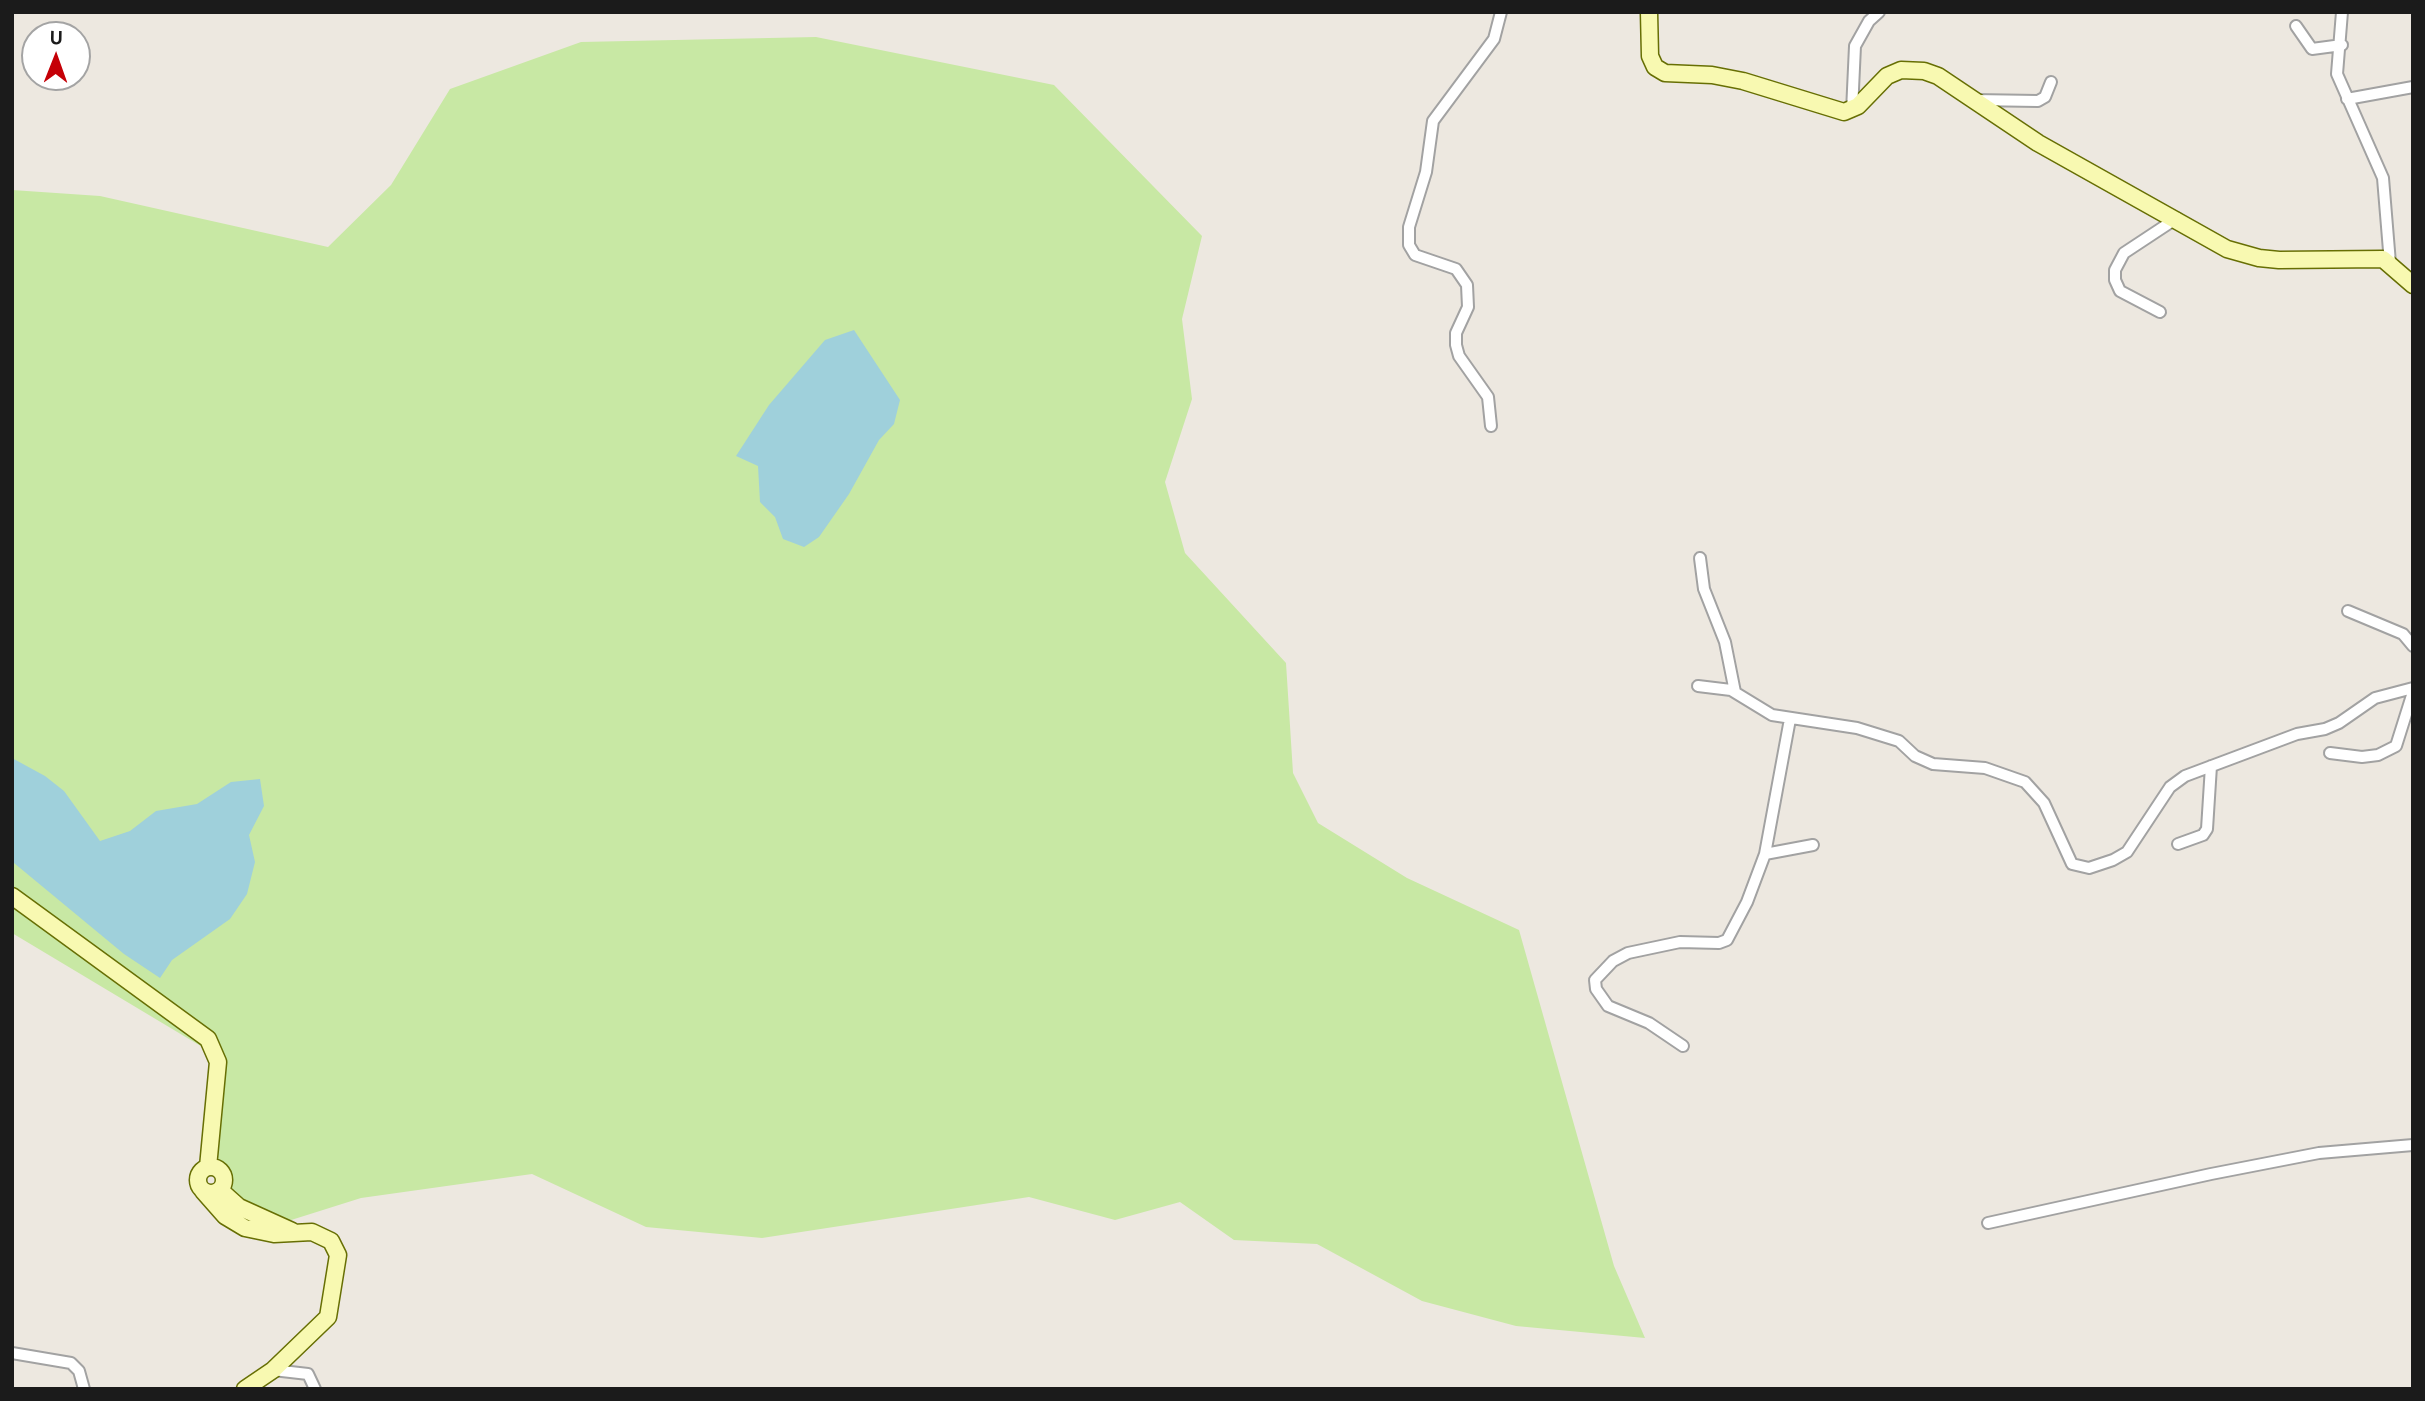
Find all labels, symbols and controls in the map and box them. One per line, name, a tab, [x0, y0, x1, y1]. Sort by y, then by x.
north arrow	[21, 21, 91, 91]
text: U	[49, 26, 63, 48]

